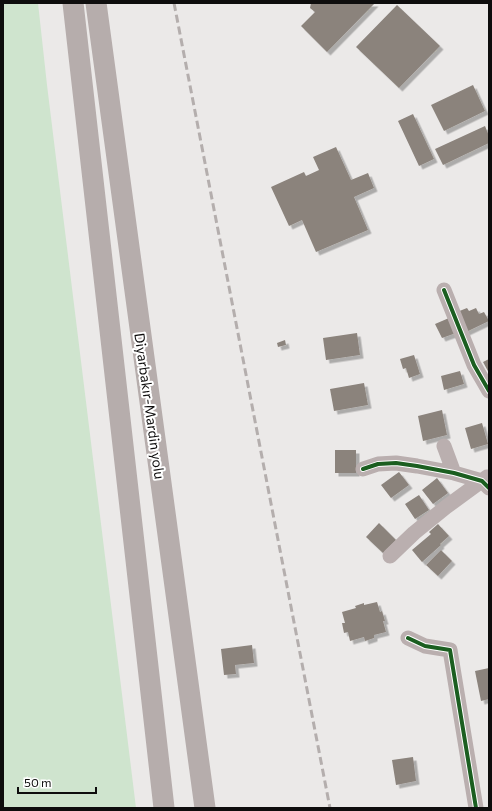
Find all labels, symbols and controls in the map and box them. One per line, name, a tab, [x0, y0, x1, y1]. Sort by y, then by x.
street label: Diyarbakır-Mardin yolu	[131, 332, 169, 480]
scale bar	[18, 769, 96, 795]
text: 50 m	[24, 775, 52, 789]

